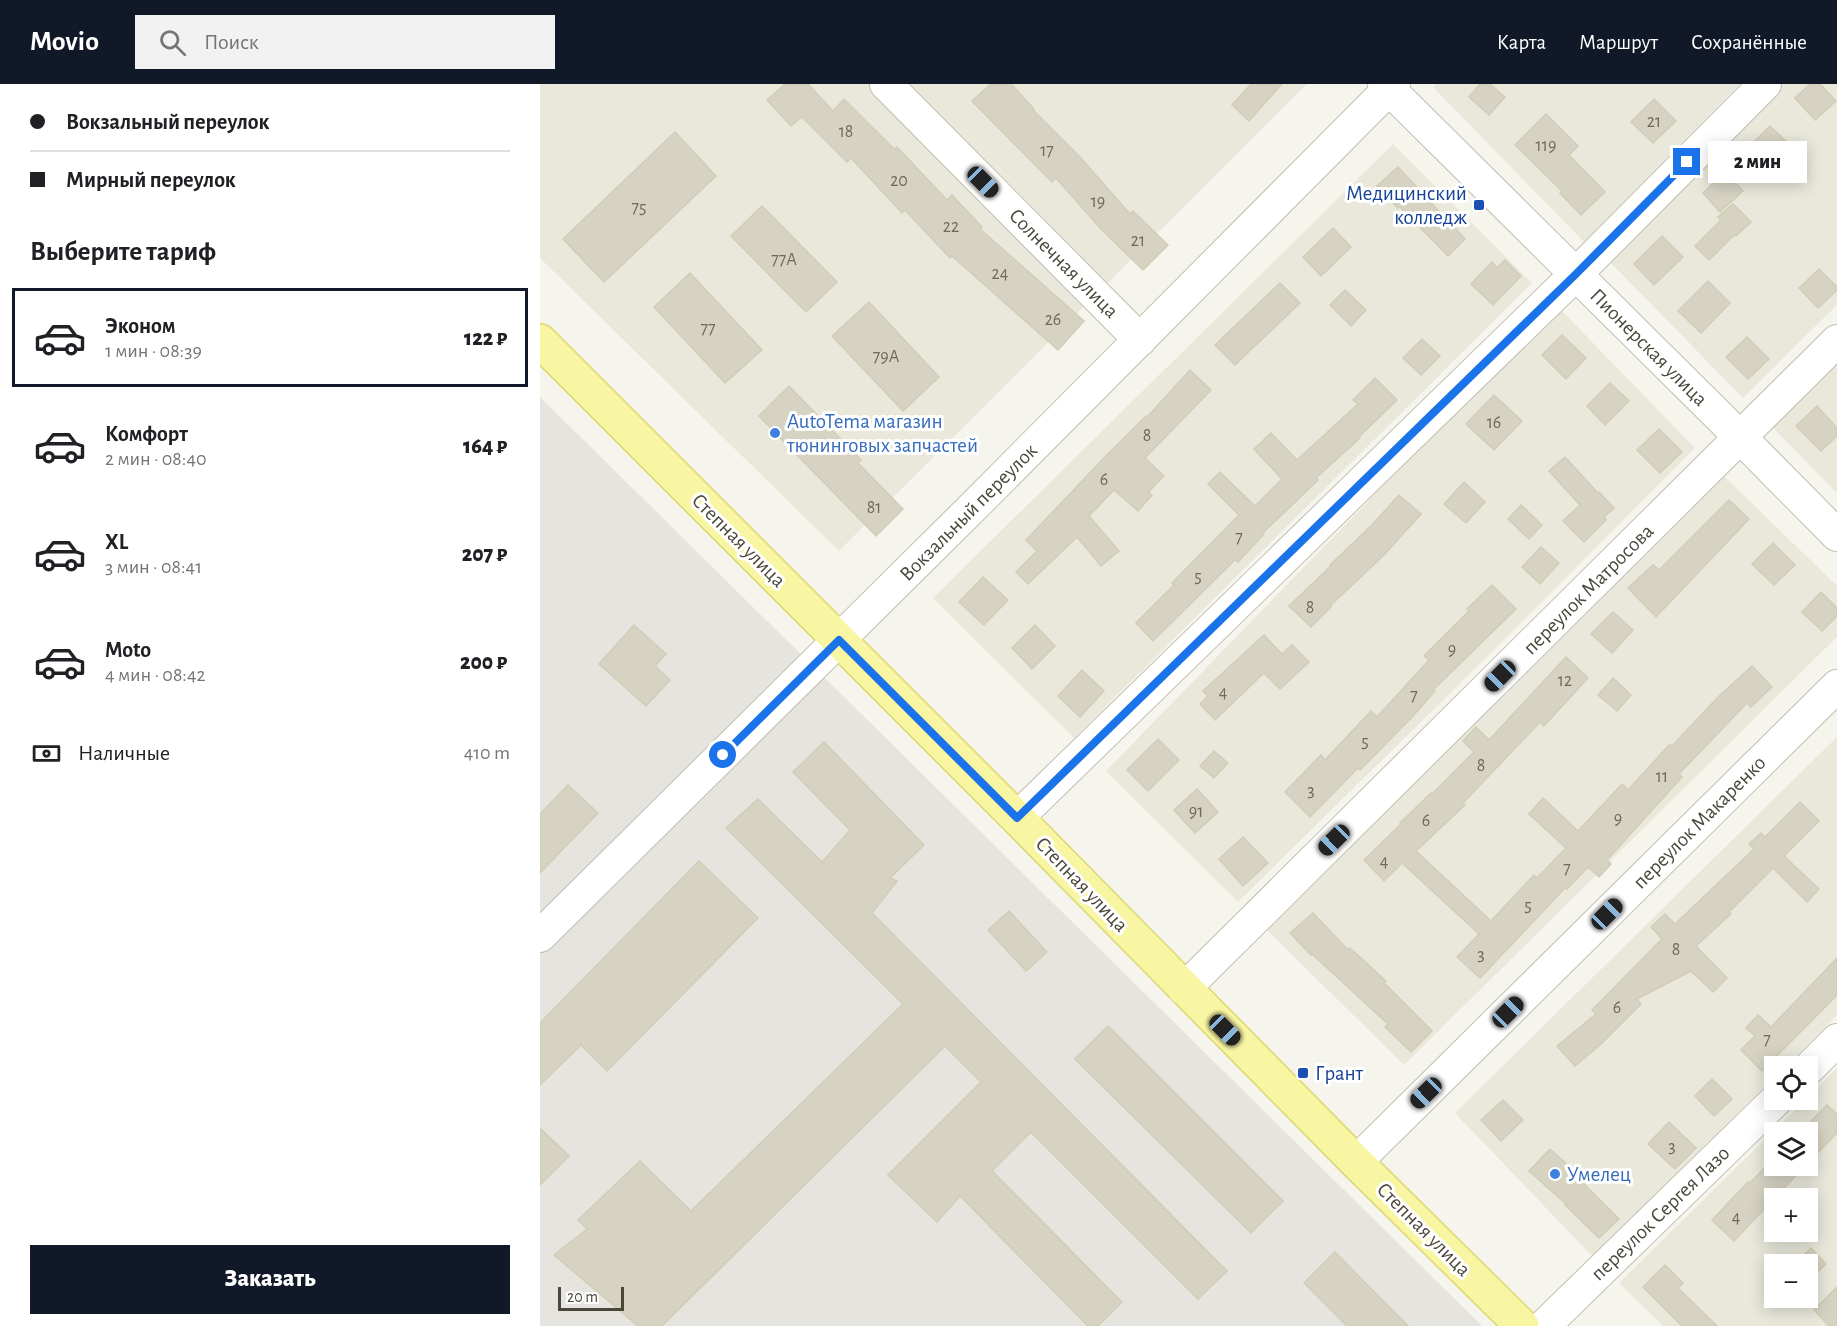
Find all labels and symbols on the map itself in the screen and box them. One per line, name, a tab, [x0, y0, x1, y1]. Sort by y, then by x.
house number: 21	[1647, 113, 1661, 131]
house number: 18	[839, 123, 853, 141]
house number: 119	[1536, 137, 1556, 155]
callout: 2 мин	[1708, 141, 1807, 183]
house number: 17	[1040, 142, 1054, 160]
route end	[1673, 148, 1700, 175]
car	[964, 163, 1002, 201]
house number: 20	[890, 172, 908, 190]
place label: Медицинский колледж	[1346, 183, 1467, 228]
house number: 19	[1091, 193, 1105, 211]
marker: Медицинский колледж	[1472, 198, 1486, 212]
house number: 75	[631, 199, 647, 217]
street label: Солнечная улица	[1005, 205, 1123, 322]
house number: 22	[943, 218, 959, 236]
house number: 21	[1131, 232, 1145, 250]
house number: 77А	[771, 251, 797, 269]
house number: 24	[992, 265, 1009, 283]
street label: Пионерская улица	[1586, 285, 1712, 410]
house number: 26	[1045, 311, 1061, 329]
house number: 77	[700, 320, 716, 338]
house number: 79А	[873, 348, 900, 366]
place label: AutoTema магазин тюнинговых запчастей	[786, 411, 978, 456]
house number: 16	[1487, 414, 1501, 432]
marker: AutoTema магазин тюнинговых запчастей	[768, 426, 782, 440]
house number: 8	[1143, 427, 1151, 445]
street label: Вокзальный переулок	[896, 439, 1041, 585]
house number: 6	[1100, 471, 1108, 489]
street label: Степная улица	[688, 489, 790, 592]
house number: 81	[867, 499, 881, 517]
street label: переулок Матросова	[1519, 520, 1658, 659]
house number: 7	[1235, 529, 1243, 547]
house number: 5	[1194, 568, 1202, 586]
house number: 8	[1306, 599, 1314, 617]
house number: 9	[1448, 641, 1456, 659]
car	[1481, 657, 1519, 695]
house number: 12	[1558, 672, 1572, 690]
house number: 4	[1219, 684, 1228, 702]
house number: 7	[1410, 687, 1418, 705]
house number: 5	[1361, 733, 1369, 751]
route start	[709, 741, 736, 768]
street label: переулок Макаренко	[1629, 752, 1770, 893]
house number: 8	[1477, 757, 1485, 775]
house number: 11	[1656, 768, 1668, 786]
house number: 3	[1307, 782, 1315, 800]
house number: 91	[1189, 803, 1203, 821]
house number: 9	[1614, 810, 1622, 828]
house number: 6	[1422, 812, 1430, 830]
car	[1315, 821, 1353, 859]
street label: Степная улица	[1031, 833, 1132, 936]
house number: 4	[1380, 853, 1389, 871]
house number: 7	[1563, 860, 1571, 878]
car	[1588, 895, 1626, 933]
house number: 5	[1524, 897, 1532, 915]
house number: 8	[1672, 941, 1680, 959]
house number: 3	[1477, 946, 1485, 964]
car	[1489, 993, 1527, 1031]
house number: 6	[1613, 999, 1621, 1017]
car	[1206, 1011, 1244, 1049]
house number: 7	[1763, 1031, 1771, 1049]
place label: Грант	[1315, 1063, 1363, 1084]
marker: Грант	[1296, 1066, 1310, 1080]
car	[1407, 1074, 1445, 1112]
house number: 3	[1668, 1138, 1676, 1156]
street label: переулок Сергея Лазо	[1587, 1142, 1734, 1285]
place label: Умелец	[1567, 1164, 1631, 1185]
marker: Умелец	[1548, 1167, 1562, 1181]
street label: Степная улица	[1373, 1178, 1475, 1281]
house number: 4	[1732, 1209, 1741, 1227]
scale bar	[558, 1284, 624, 1312]

